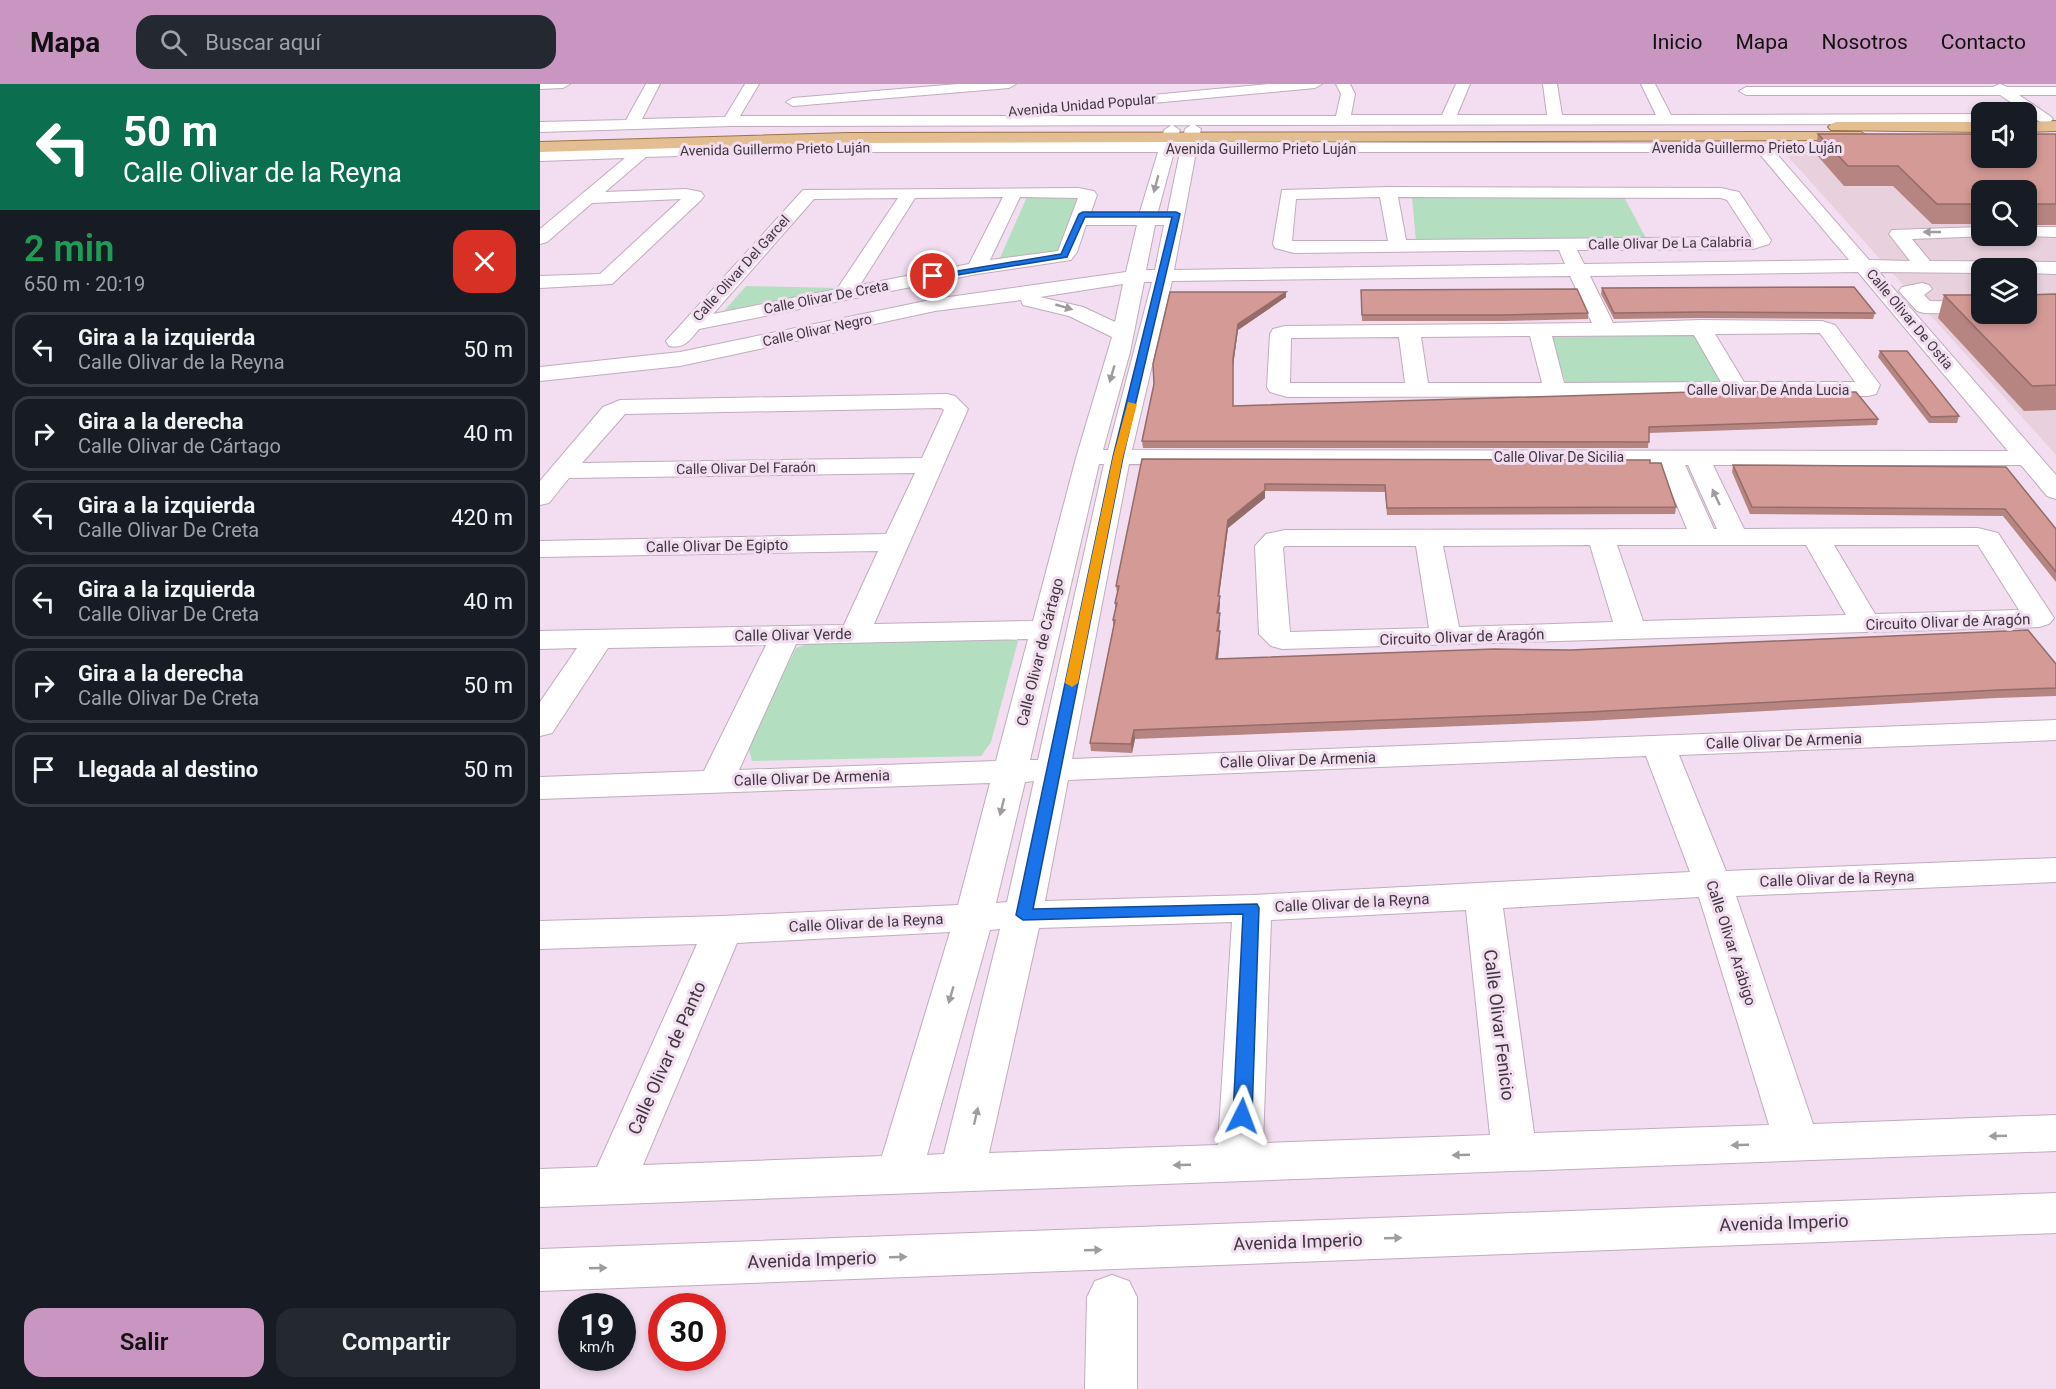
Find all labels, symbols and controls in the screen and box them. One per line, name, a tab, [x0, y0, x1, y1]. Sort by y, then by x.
search box	[136, 15, 556, 69]
text: Mapa	[30, 26, 100, 59]
icon: search	[157, 26, 190, 59]
text: Buscar aquí	[205, 30, 321, 55]
text: Inicio	[1652, 30, 1702, 54]
text: Mapa	[1735, 30, 1788, 54]
text: Nosotros	[1821, 30, 1908, 54]
text: Contacto	[1941, 30, 2026, 54]
street label: Avenida Unidad Popular	[1007, 91, 1157, 119]
map controls	[1971, 102, 2037, 324]
button: sound	[1971, 102, 2037, 168]
text: 50 m	[123, 107, 218, 156]
icon: left	[24, 108, 102, 186]
street label: Avenida Guillermo Prieto Luján	[680, 139, 870, 159]
street label: Avenida Guillermo Prieto Luján	[1652, 140, 1842, 156]
street label: Avenida Guillermo Prieto Luján	[1166, 141, 1356, 157]
text: Calle Olivar de la Reyna	[123, 157, 402, 189]
one-way arrow	[1151, 175, 1161, 193]
button: search	[1971, 180, 2037, 246]
street label: Calle Olivar Del Garcel	[689, 212, 793, 324]
one-way arrow	[1922, 227, 1941, 237]
text: 2 min	[24, 228, 114, 270]
button: close	[453, 230, 516, 293]
street label: Calle Olivar De La Calabria	[1588, 234, 1752, 252]
pin	[907, 250, 958, 301]
button: layers	[1971, 258, 2037, 324]
icon: arrive	[916, 259, 949, 292]
street label: Calle Olivar De Ostia	[1863, 266, 1957, 372]
text: 650 m · 20:19	[24, 272, 145, 296]
street label: Calle Olivar De Creta	[762, 277, 890, 317]
one-way arrow	[1055, 303, 1074, 313]
street label: Calle Olivar Negro	[761, 311, 873, 349]
text: Gira a la izquierda	[78, 325, 255, 350]
icon: left	[27, 333, 60, 366]
text: 50 m	[464, 337, 513, 362]
text: Calle Olivar de la Reyna	[78, 350, 285, 374]
one-way arrow	[1107, 365, 1116, 383]
street label: Calle Olivar De Anda Lucia	[1687, 382, 1849, 398]
text: Gira a la derecha	[78, 409, 244, 434]
icon: right	[27, 417, 60, 450]
text: 40 m	[464, 421, 513, 446]
text: Calle Olivar de Cártago	[78, 434, 281, 458]
street label: Calle Olivar De Sicilia	[1494, 449, 1624, 465]
street label: Calle Olivar Del Faraón	[676, 459, 816, 477]
one-way arrow	[1711, 488, 1720, 505]
text: Gira a la izquierda	[78, 493, 255, 518]
icon: left	[27, 501, 60, 534]
text: 420 m	[451, 505, 513, 530]
text: Calle Olivar De Creta	[78, 518, 259, 542]
street label: Calle Olivar De Egipto	[646, 536, 788, 556]
street label: Calle Olivar de Cártago	[1013, 576, 1067, 728]
text: Gira a la izquierda	[78, 577, 255, 602]
icon: left	[27, 585, 60, 618]
text: 40 m	[464, 589, 513, 614]
text: Calle Olivar De Creta	[78, 602, 259, 626]
street label: Circuito Olivar de Aragón	[1865, 610, 2031, 634]
street label: Calle Olivar Verde	[734, 625, 852, 645]
street label: Circuito Olivar de Aragón	[1379, 625, 1545, 649]
text: Gira a la derecha	[78, 661, 244, 686]
icon: right	[27, 669, 60, 702]
text: 50 m	[464, 673, 513, 698]
text: Calle Olivar De Creta	[78, 686, 259, 710]
street label: Calle Olivar De Armenia	[1706, 729, 1862, 753]
street label: Calle Olivar De Armenia	[1220, 748, 1376, 772]
icon: arrive	[27, 753, 60, 786]
text: Llegada al destino	[78, 757, 258, 782]
text: 50 m	[464, 757, 513, 782]
street label: Calle Olivar De Armenia	[734, 766, 890, 790]
one-way arrow	[997, 798, 1006, 816]
street label: Calle Olivar de la Reyna	[1759, 867, 1915, 891]
street label: Calle Olivar Arábigo	[1702, 878, 1760, 1008]
street label: Calle Olivar de la Reyna	[1274, 890, 1430, 916]
street label: Calle Olivar de la Reyna	[788, 910, 944, 936]
street label: Calle Olivar Fenicio	[1480, 948, 1519, 1102]
street label: Calle Olivar de Panto	[623, 978, 710, 1138]
one-way arrow	[946, 986, 955, 1004]
position arrow	[1210, 1084, 1274, 1148]
one-way arrow	[971, 1107, 981, 1125]
one-way arrow	[1988, 1131, 2007, 1140]
one-way arrow	[1730, 1140, 1749, 1150]
one-way arrow	[1451, 1150, 1470, 1160]
one-way arrow	[1173, 1160, 1192, 1170]
street label: Avenida Imperio	[1719, 1210, 1849, 1235]
street label: Avenida Imperio	[1233, 1229, 1363, 1254]
one-way arrow	[1383, 1234, 1402, 1243]
one-way arrow	[1084, 1245, 1103, 1254]
street label: Avenida Imperio	[747, 1247, 877, 1272]
one-way arrow	[889, 1252, 908, 1262]
one-way arrow	[589, 1264, 608, 1273]
speed limit sign: 30	[648, 1293, 726, 1371]
text: 19	[580, 1307, 614, 1342]
button: Salir	[24, 1308, 264, 1377]
button: Compartir	[276, 1308, 516, 1377]
text: km/h	[579, 1338, 615, 1356]

